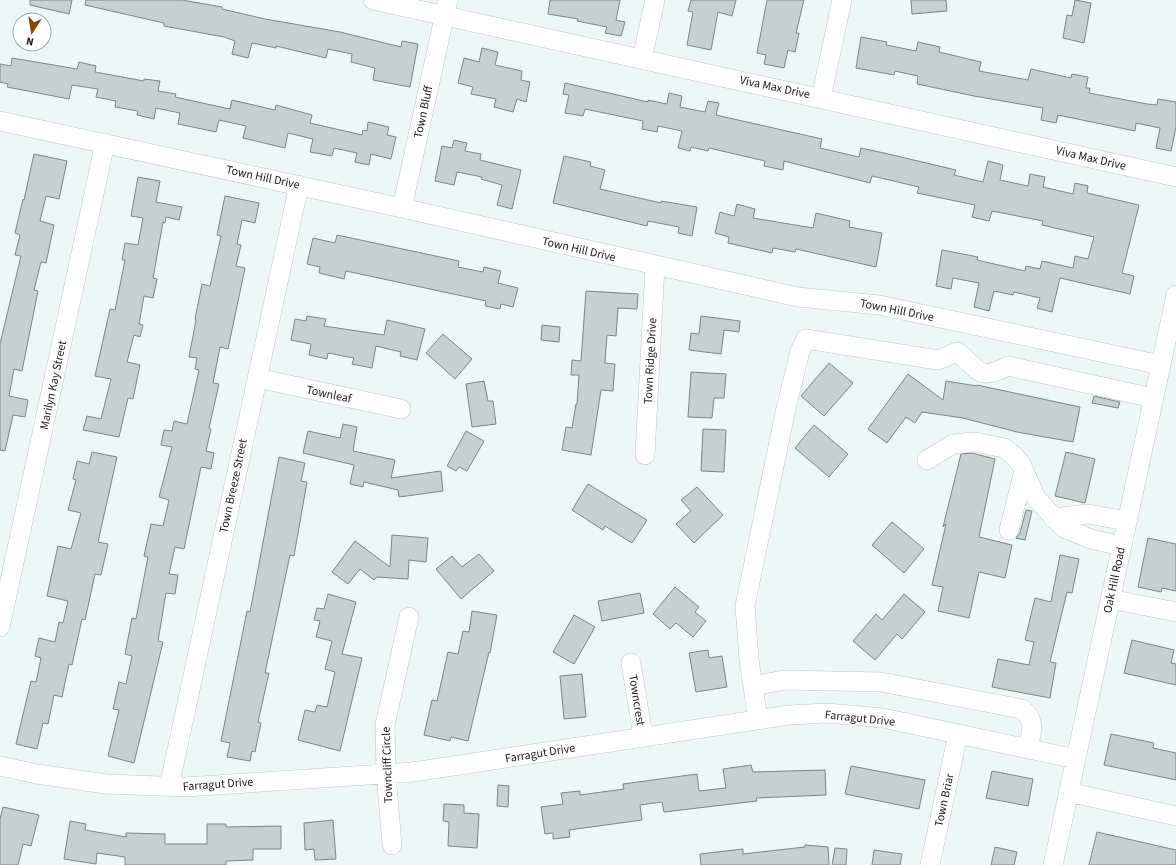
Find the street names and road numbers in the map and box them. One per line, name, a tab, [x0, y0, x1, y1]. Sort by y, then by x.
street label: Viva Max Drive	[738, 72, 812, 103]
street label: Town Bluff	[410, 83, 438, 140]
street label: Viva Max Drive	[1054, 142, 1128, 175]
street label: Town Hill Drive	[224, 161, 301, 194]
street label: Town Hill Drive	[540, 233, 617, 266]
street label: Town Hill Drive	[858, 295, 935, 326]
street label: Town Ridge Drive	[640, 317, 661, 405]
street label: Marilyn Kay Street	[36, 339, 71, 431]
street label: Townleaf	[305, 381, 353, 408]
street label: Town Breeze Street	[215, 437, 252, 535]
street label: Oak Hill Road	[1099, 545, 1130, 615]
street label: Towncrest	[624, 673, 649, 727]
street label: Farragut Drive	[824, 706, 896, 731]
street label: Towncliff Circle	[378, 726, 397, 803]
street label: Farragut Drive	[504, 740, 576, 767]
street label: Town Briar	[931, 771, 959, 828]
street label: Farragut Drive	[182, 774, 254, 795]

